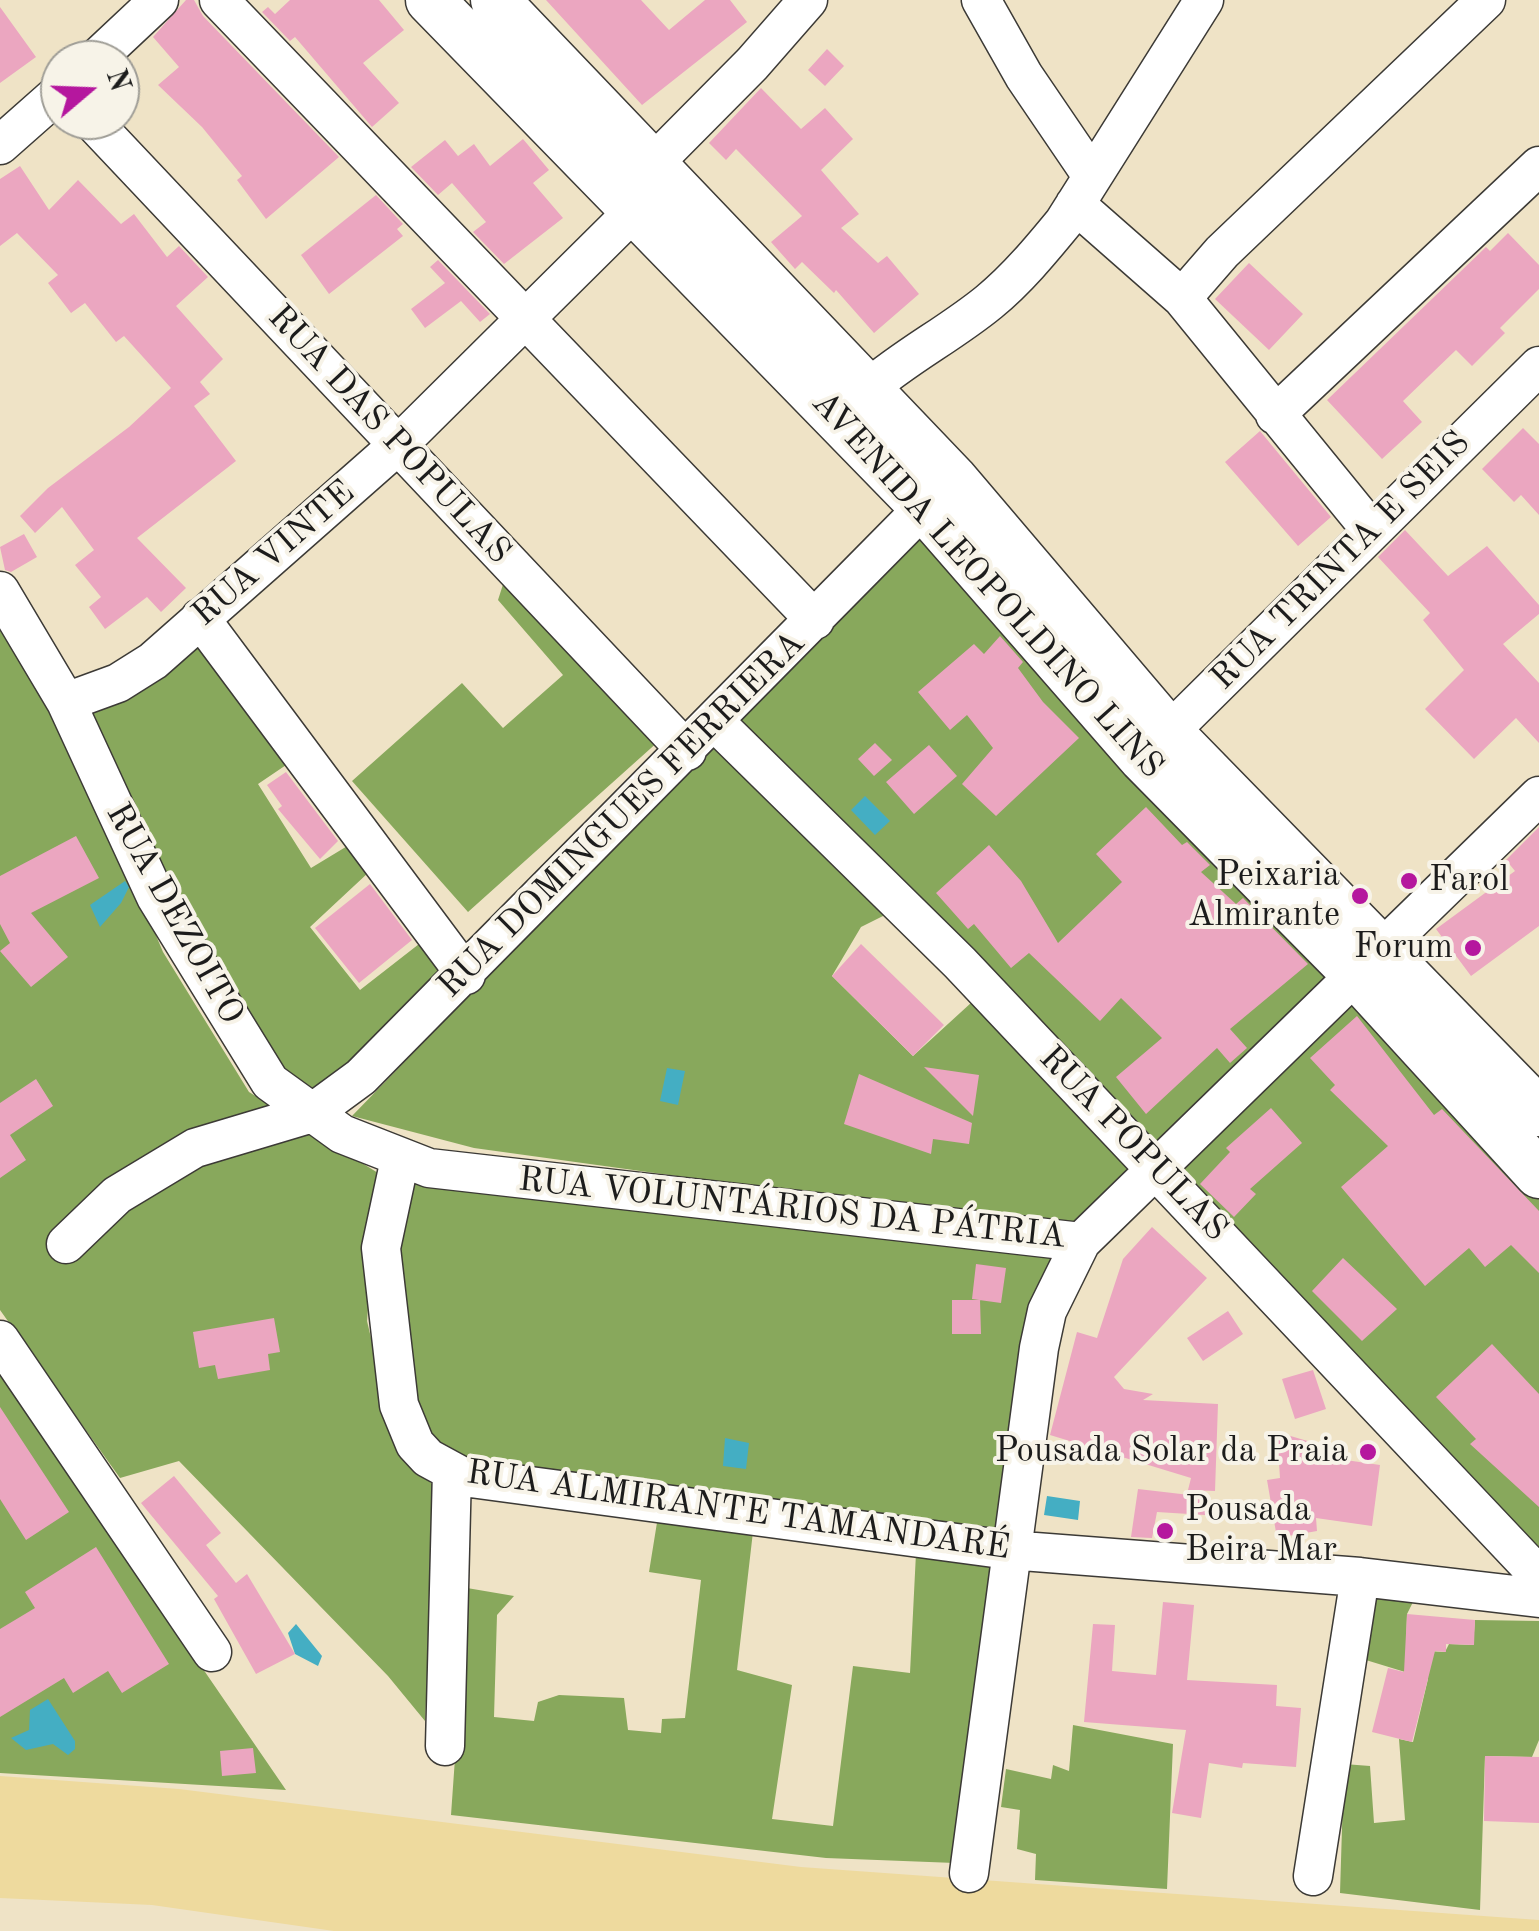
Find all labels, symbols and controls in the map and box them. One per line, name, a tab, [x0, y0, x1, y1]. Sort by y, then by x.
north arrow	[40, 40, 140, 140]
text: N	[100, 66, 133, 96]
street label: RUA DAS POPULAS	[258, 297, 520, 573]
street label: AVENIDA LEOPOLDINO LINS	[802, 383, 1172, 787]
street label: RUA TRINTA E SEIS	[1203, 423, 1479, 699]
street label: RUA VINTE	[184, 472, 364, 636]
street label: RUA DOMINGUES FERRIERA	[430, 623, 814, 1007]
street label: RUA DEZOITO	[96, 796, 252, 1032]
place label: Peixaria Almirante	[1188, 855, 1340, 937]
place label: Farol	[1429, 860, 1509, 902]
marker: Farol	[1398, 870, 1420, 892]
marker: Peixaria Almirante	[1349, 885, 1371, 907]
place label: Forum	[1354, 927, 1453, 969]
marker: Forum	[1462, 937, 1484, 959]
street label: RUA POPULAS	[1029, 1038, 1237, 1250]
street label: RUA VOLUNTÁRIOS DA PÁTRIA	[516, 1159, 1068, 1259]
place label: Pousada Solar da Praia	[995, 1431, 1348, 1473]
marker: Pousada Solar da Praia	[1357, 1441, 1379, 1463]
street label: RUA ALMIRANTE TAMANDARÉ	[464, 1452, 1012, 1570]
place label: Pousada Beira Mar	[1185, 1490, 1337, 1572]
marker: Pousada Beira Mar	[1154, 1520, 1176, 1542]

